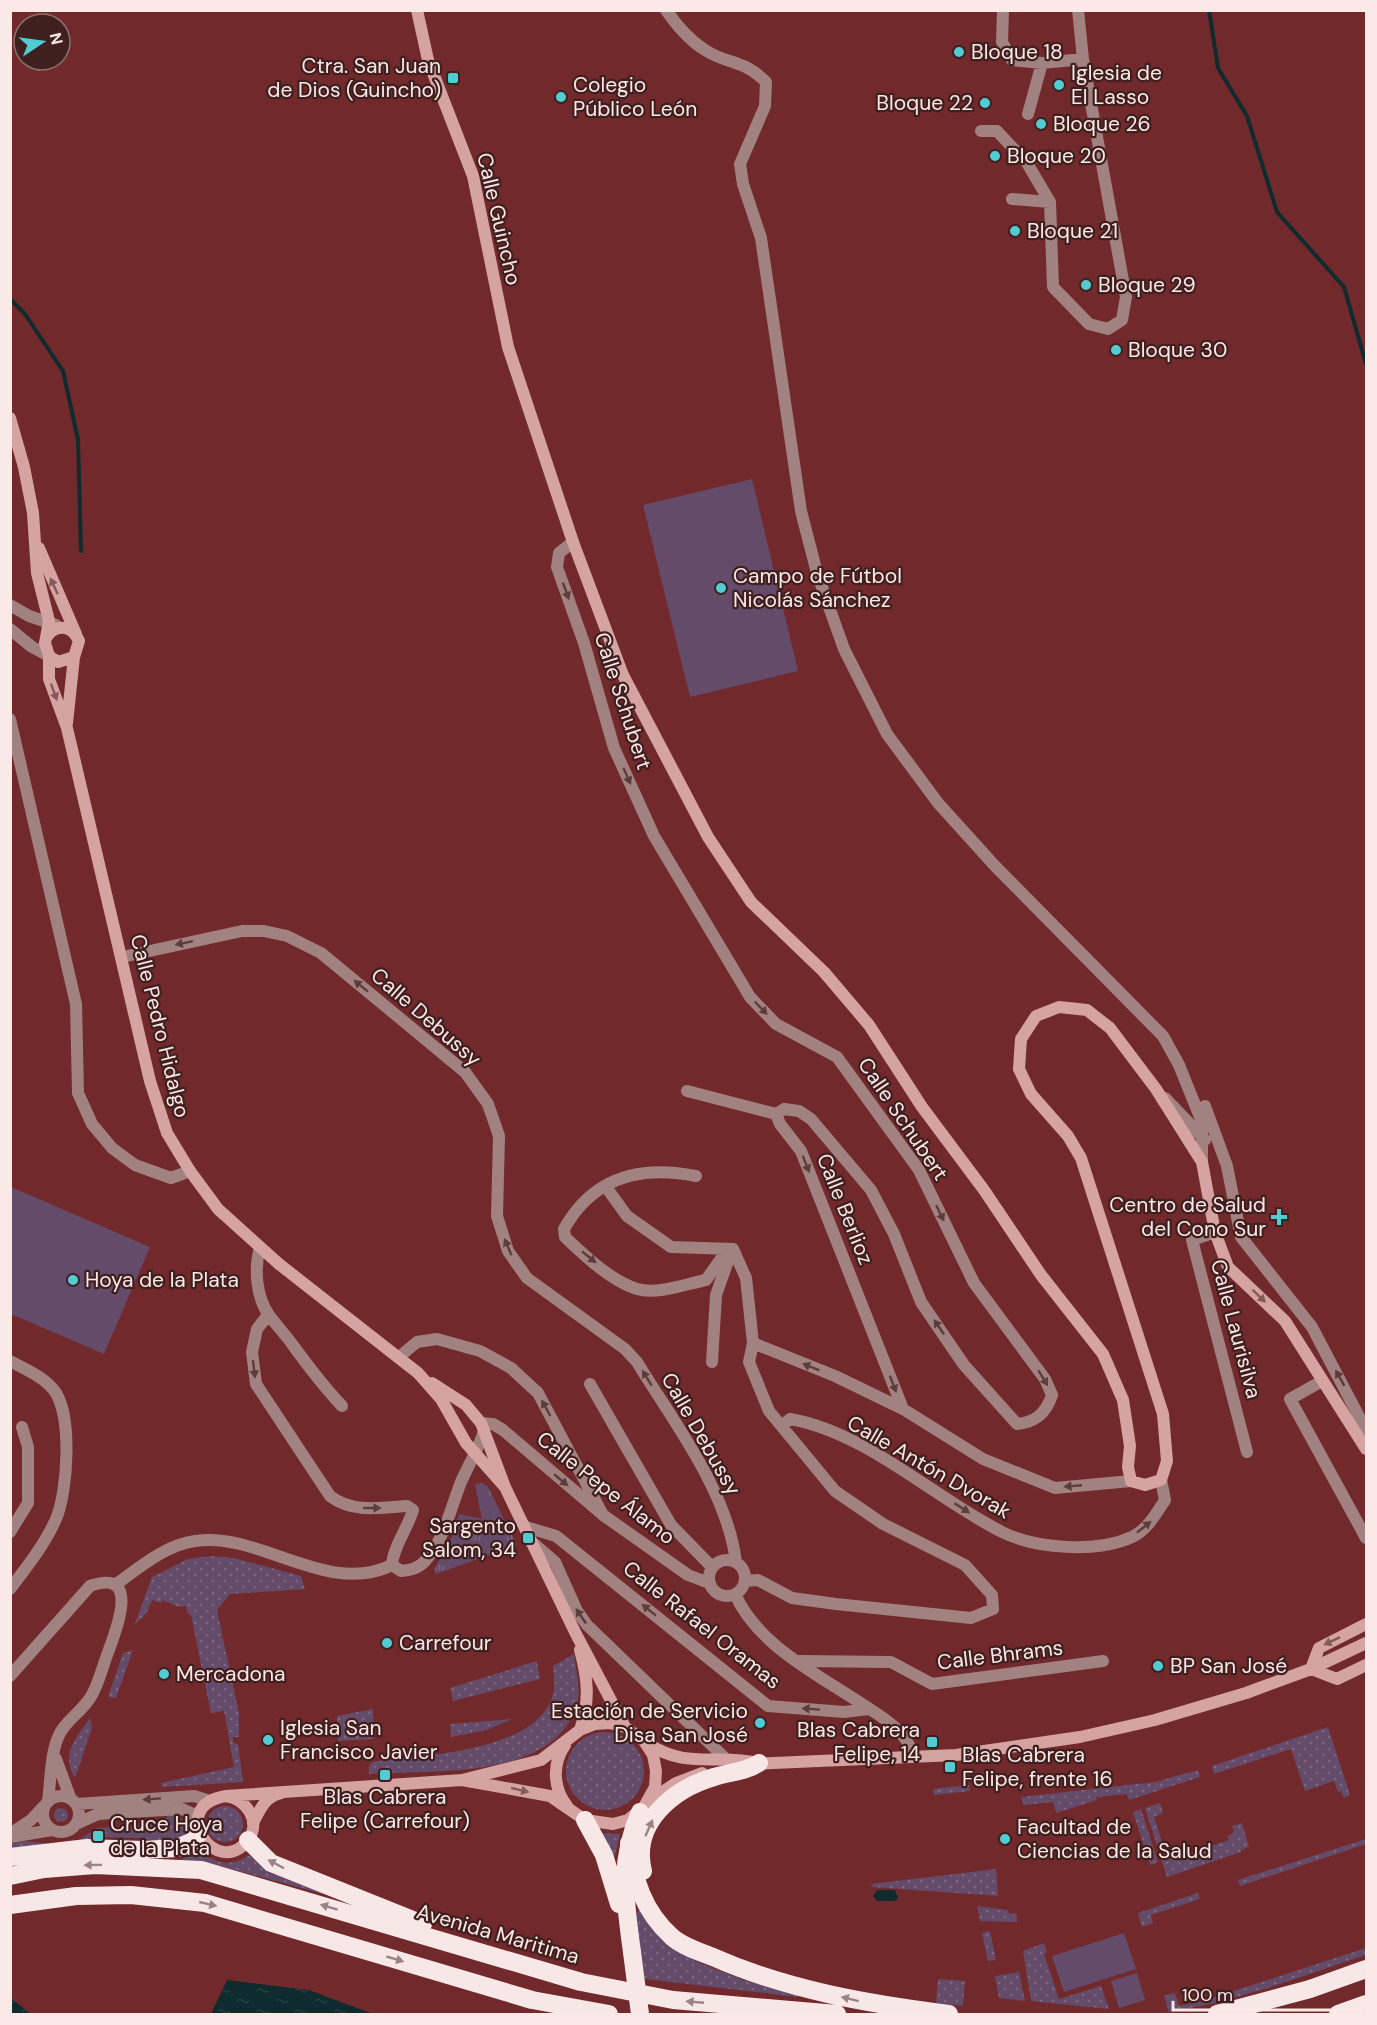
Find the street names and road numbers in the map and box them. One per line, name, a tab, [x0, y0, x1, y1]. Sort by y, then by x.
street label: Calle Guincho	[470, 150, 528, 288]
street label: Calle Schubert	[588, 629, 658, 773]
street label: Calle Pedro Hidalgo	[124, 931, 196, 1121]
street label: Calle Debussy	[365, 961, 487, 1073]
street label: Calle Schubert	[851, 1052, 955, 1186]
street label: Calle Berlioz	[810, 1149, 880, 1269]
street label: Calle Laurisilva	[1204, 1256, 1268, 1402]
street label: Calle Debussy	[655, 1368, 748, 1501]
street label: Calle Antón Dvorak	[842, 1409, 1016, 1525]
street label: Calle Pepe Álamo	[531, 1425, 681, 1551]
street label: Calle Rafael Oramas	[617, 1554, 787, 1696]
street label: Calle Bhrams	[935, 1633, 1065, 1677]
street label: Avenida Maritima	[413, 1897, 583, 1971]

